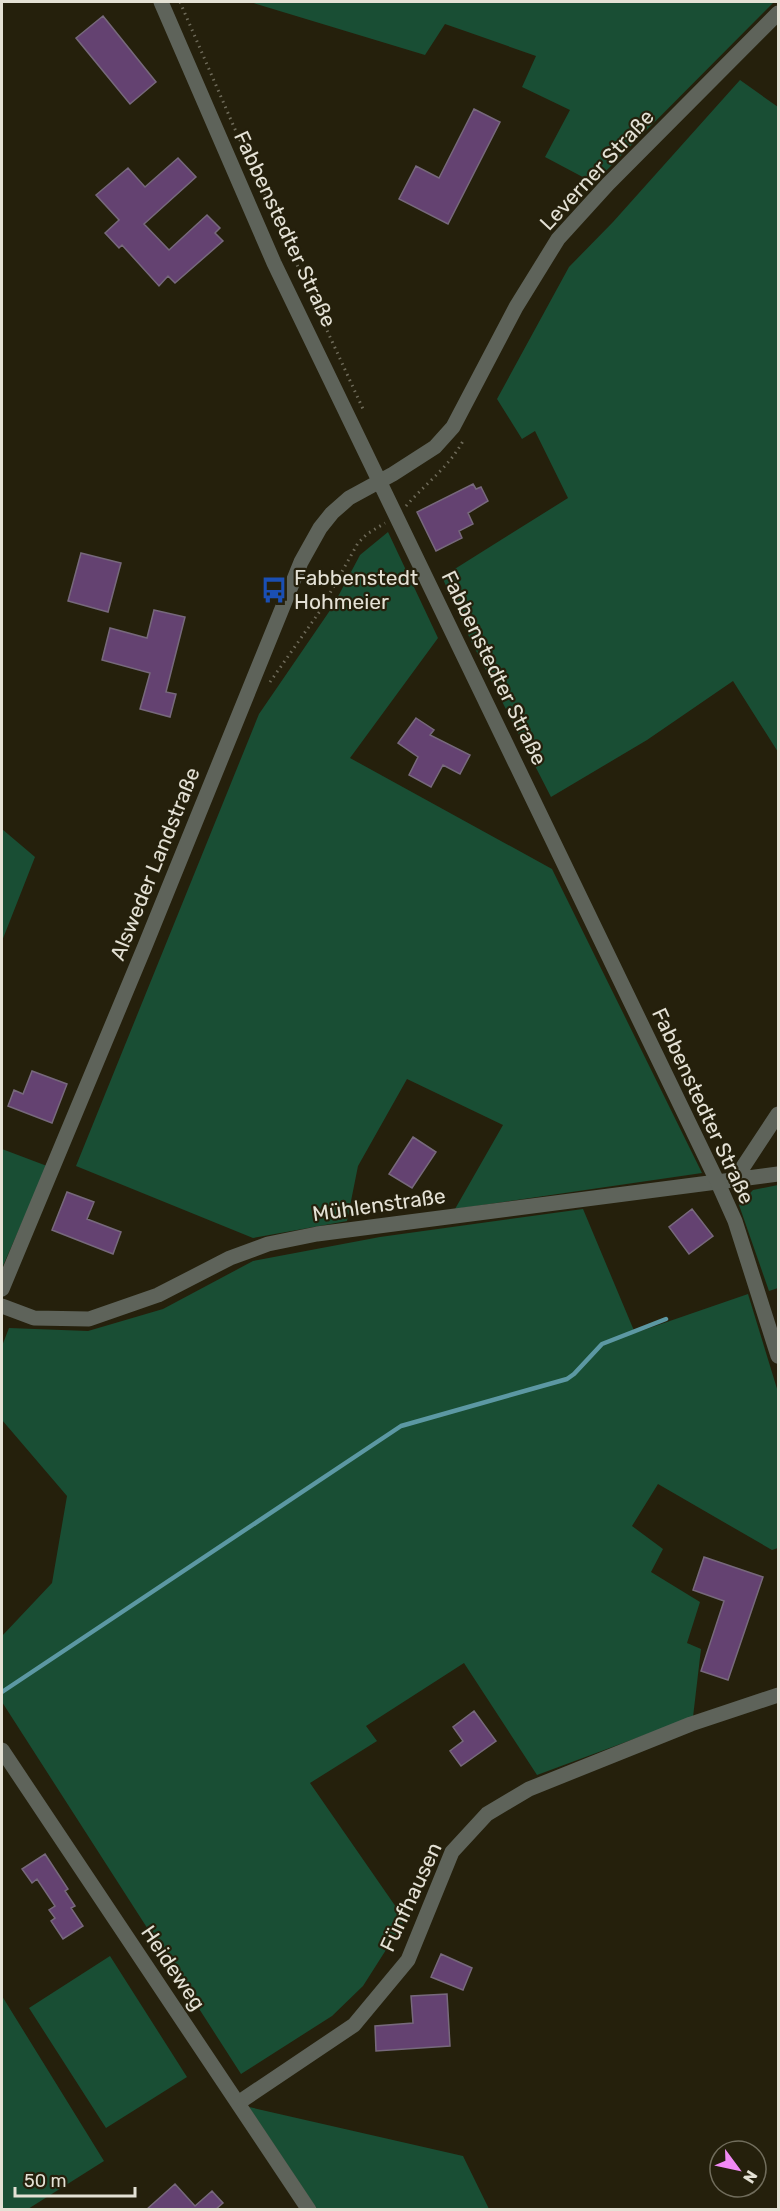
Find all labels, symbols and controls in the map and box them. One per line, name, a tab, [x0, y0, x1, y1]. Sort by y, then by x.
street label: Leverner Straße	[534, 104, 659, 235]
street label: Fabbenstedter Straße	[229, 127, 342, 331]
place label: Fabbenstedt Hohmeier	[294, 565, 418, 614]
street label: Fabbenstedter Straße	[436, 566, 552, 769]
bus stop icon: Fabbenstedt Hohmeier	[259, 575, 289, 605]
street label: Alsweder Landstraße	[104, 764, 205, 964]
street label: Fabbenstedter Straße	[647, 1004, 760, 1208]
street label: Mühlenstraße	[311, 1183, 447, 1226]
street label: Fünfhausen	[374, 1838, 447, 1955]
street label: Heideweg	[136, 1921, 211, 2015]
north arrow	[708, 2139, 768, 2199]
scale bar	[15, 2160, 135, 2198]
text: N	[739, 2167, 761, 2187]
text: 50 m	[24, 2170, 67, 2192]

